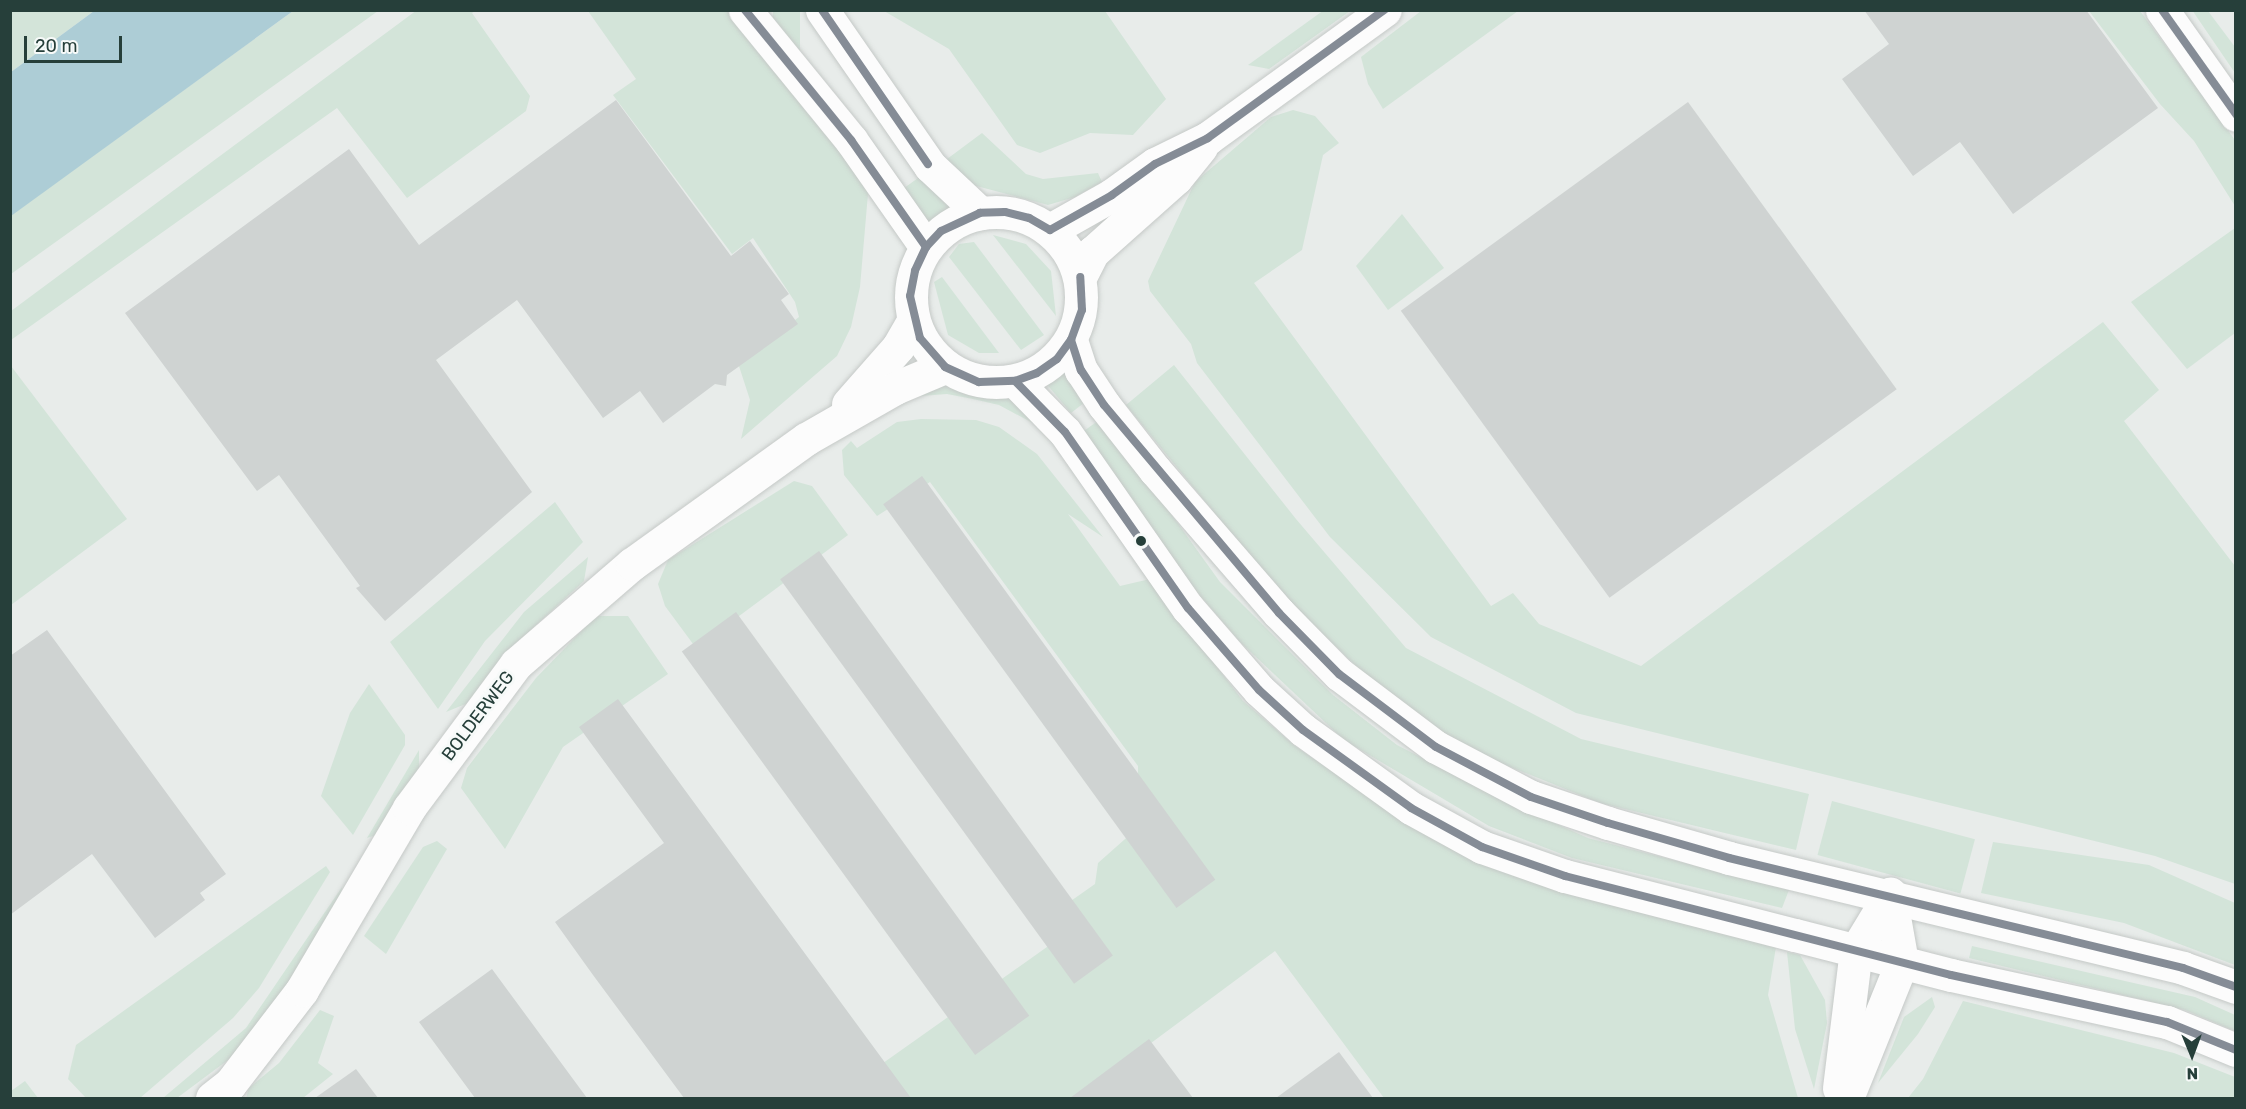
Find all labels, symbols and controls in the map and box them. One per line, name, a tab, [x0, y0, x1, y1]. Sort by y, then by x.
scale bar	[27, 24, 124, 62]
text: 20 m	[35, 35, 77, 57]
unlabelled marker	[1135, 535, 1147, 547]
street label: BOLDERWEG	[437, 667, 519, 765]
north arrow	[2162, 1025, 2222, 1085]
text: N	[2186, 1064, 2198, 1083]

